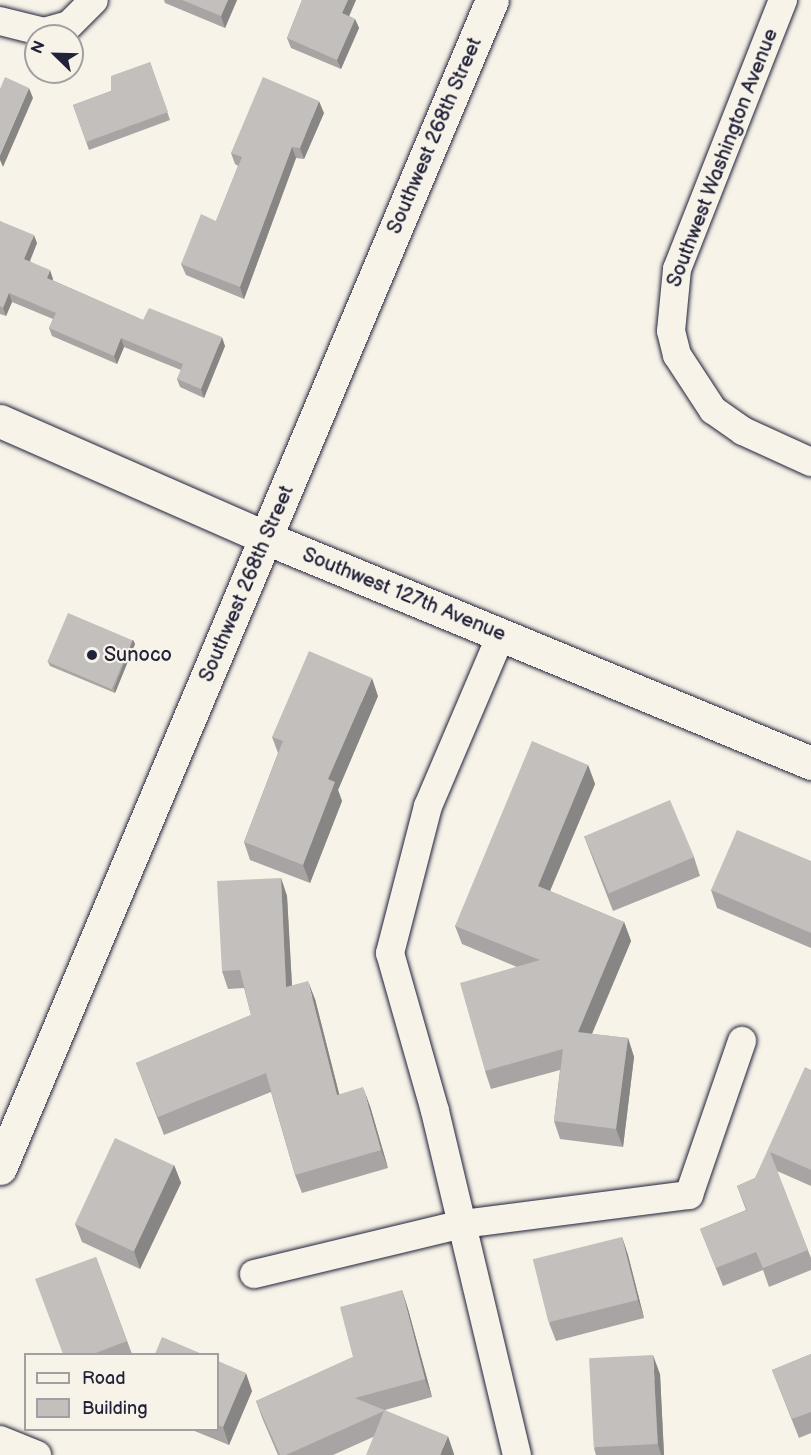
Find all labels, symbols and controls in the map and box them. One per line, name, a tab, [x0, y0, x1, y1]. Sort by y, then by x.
north arrow	[24, 24, 84, 84]
street label: Southwest Washington Avenue	[662, 25, 784, 291]
street label: Southwest 268th Street	[383, 34, 487, 238]
text: N	[28, 38, 50, 57]
street label: Southwest 268th Street	[195, 482, 299, 686]
street label: Southwest 127th Avenue	[299, 543, 509, 647]
place label: Sunoco	[104, 643, 172, 667]
marker: Sunoco	[85, 648, 99, 662]
legend	[24, 1353, 219, 1431]
text: Road	[82, 1368, 126, 1389]
text: Building	[82, 1398, 148, 1419]

